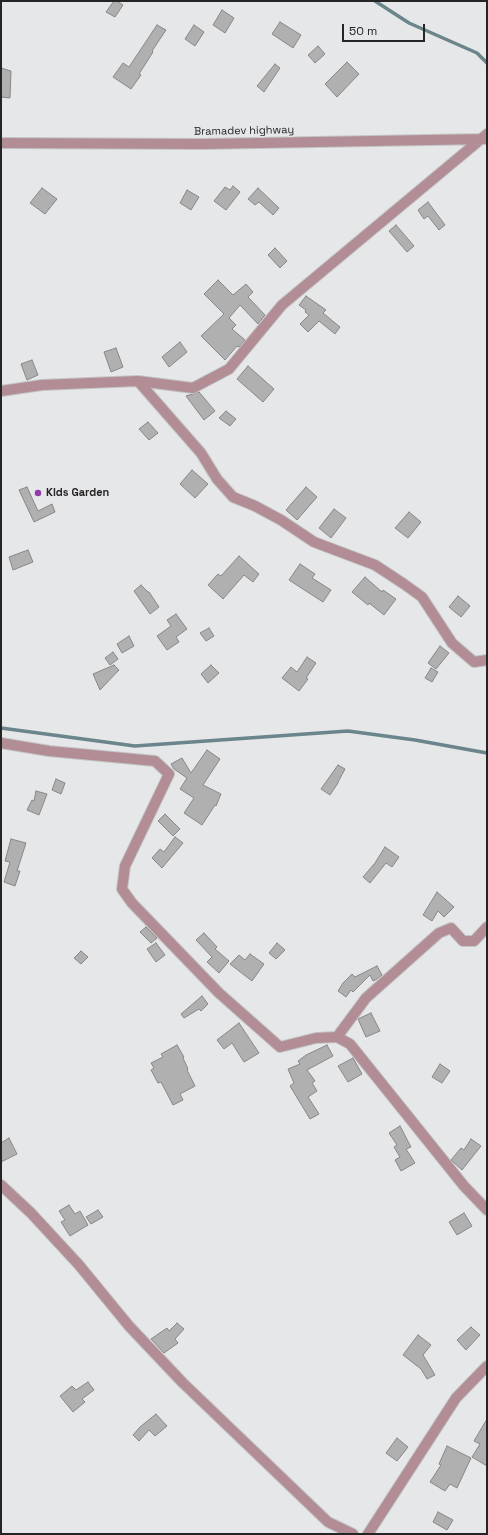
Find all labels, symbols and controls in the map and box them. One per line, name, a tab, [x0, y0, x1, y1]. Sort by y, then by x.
scale bar	[344, 16, 427, 42]
text: 50 m	[349, 23, 377, 39]
street label: Bramadev highway	[194, 124, 294, 138]
place label: Kids Garden	[46, 486, 109, 500]
marker: Kids Garden	[33, 488, 43, 498]

